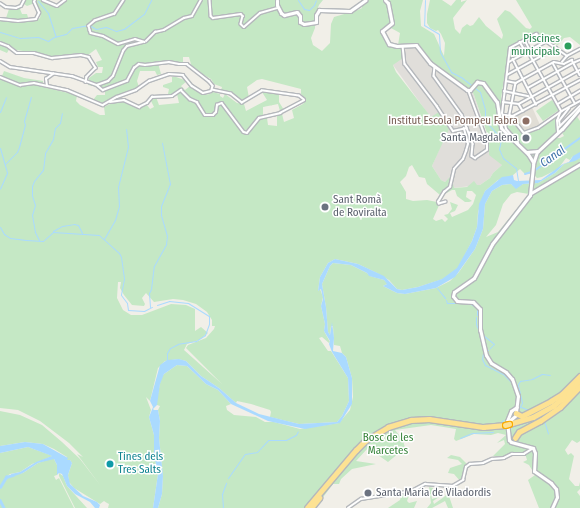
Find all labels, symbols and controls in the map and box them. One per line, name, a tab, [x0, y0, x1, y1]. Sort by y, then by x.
place label: Piscines municipals	[511, 33, 560, 59]
marker: Piscines municipals	[563, 41, 573, 51]
place label: Institut Escola Pompeu Fabra	[388, 114, 518, 128]
marker: Institut Escola Pompeu Fabra	[521, 116, 531, 126]
place label: Santa Magdalena	[441, 131, 518, 145]
marker: Santa Magdalena	[521, 133, 531, 143]
water label: Canal	[538, 143, 568, 171]
place label: Sant Romà de Roviralta	[333, 194, 387, 220]
marker: Sant Romà de Roviralta	[320, 202, 330, 212]
park label: Bosc de les Marcetes	[363, 432, 413, 458]
place label: Tines dels Tres Salts	[118, 451, 163, 477]
marker: Tines dels Tres Salts	[105, 459, 115, 469]
place label: Santa Maria de Viladordis	[376, 486, 491, 500]
marker: Santa Maria de Viladordis	[363, 488, 373, 498]

